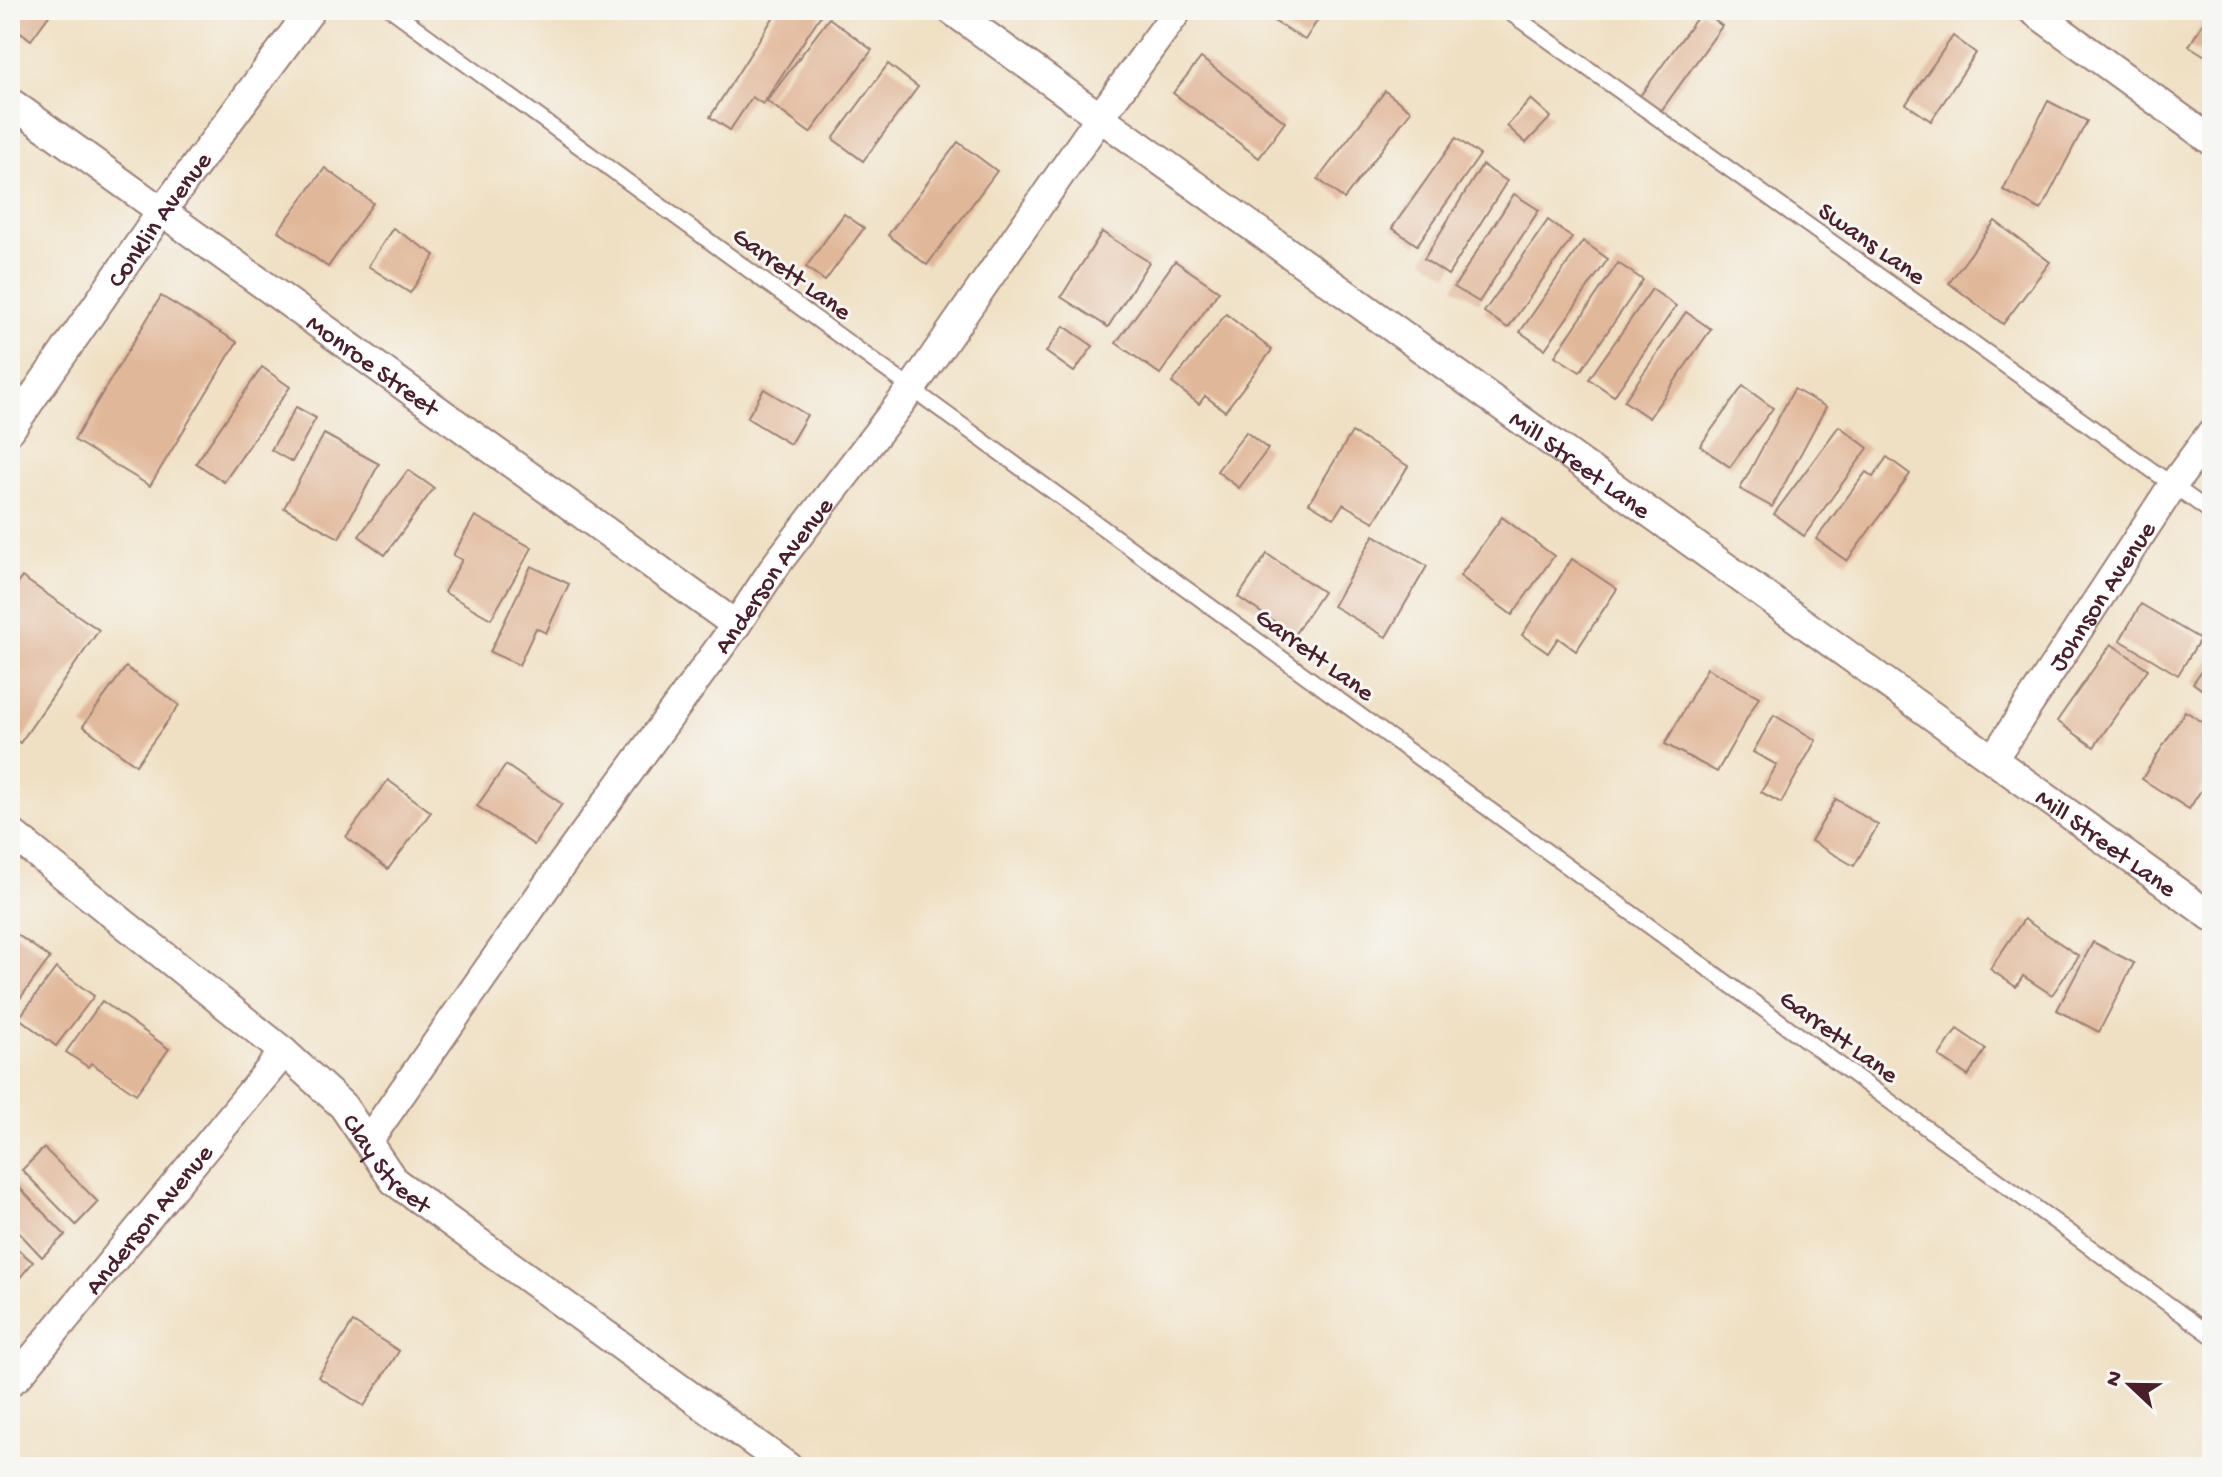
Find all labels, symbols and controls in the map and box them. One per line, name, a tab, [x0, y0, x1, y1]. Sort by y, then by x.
street label: Conklin Avenue	[103, 147, 221, 295]
street label: Swans Lane	[1811, 197, 1931, 294]
street label: Garrett Lane	[725, 222, 856, 330]
street label: Monroe Street	[299, 309, 445, 427]
street label: Mill Street Lane	[1502, 406, 1655, 528]
street label: Anderson Avenue	[709, 492, 843, 661]
street label: Johnson Avenue	[2044, 516, 2165, 679]
street label: Garrett Lane	[1248, 603, 1379, 711]
street label: Mill Street Lane	[2028, 784, 2182, 907]
street label: Garrett Lane	[1772, 985, 1903, 1093]
street label: Clay Street	[333, 1109, 437, 1224]
street label: Anderson Avenue	[80, 1139, 222, 1303]
north arrow	[2090, 1345, 2170, 1425]
text: N	[2100, 1367, 2130, 1391]

